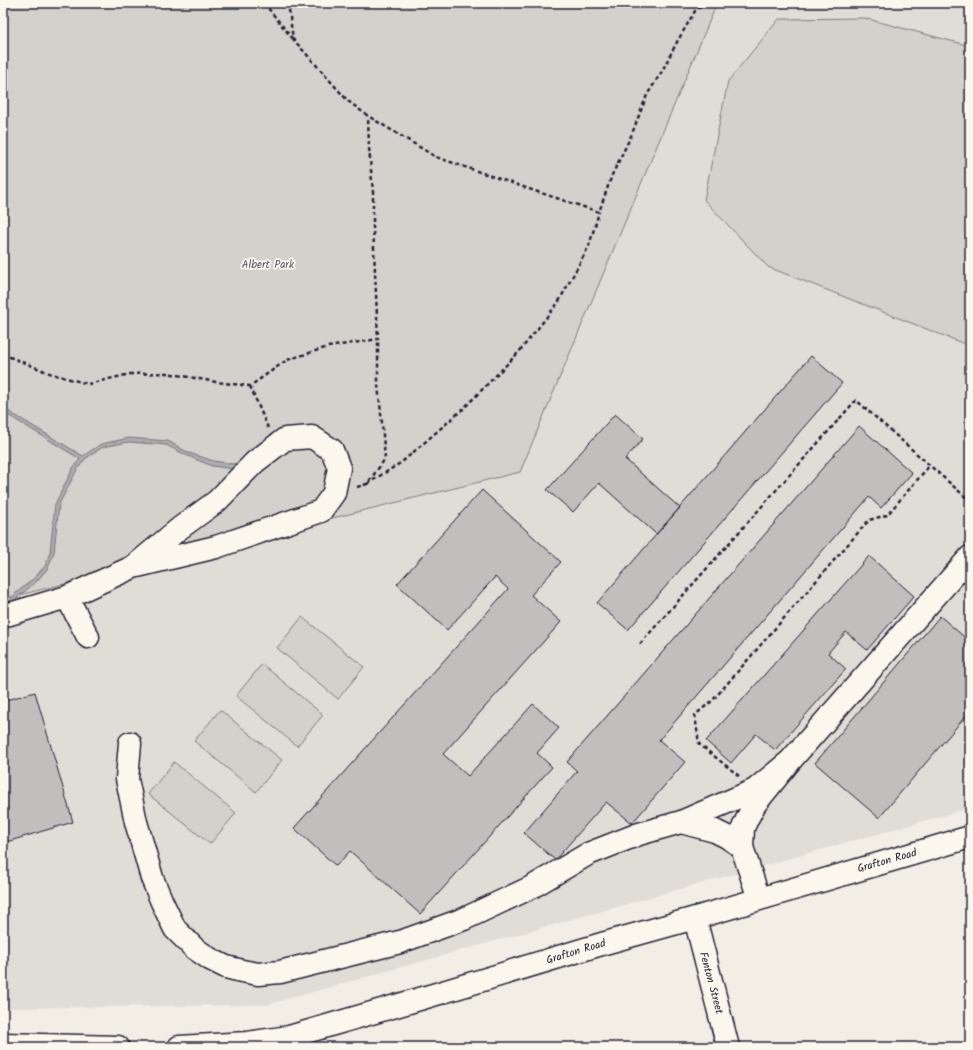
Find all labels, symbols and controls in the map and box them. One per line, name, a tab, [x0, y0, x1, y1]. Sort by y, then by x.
park label: Albert Park	[242, 256, 295, 274]
street label: Grafton Road	[855, 844, 919, 878]
street label: Grafton Road	[544, 934, 608, 970]
street label: Fenton Street	[694, 950, 728, 1017]

